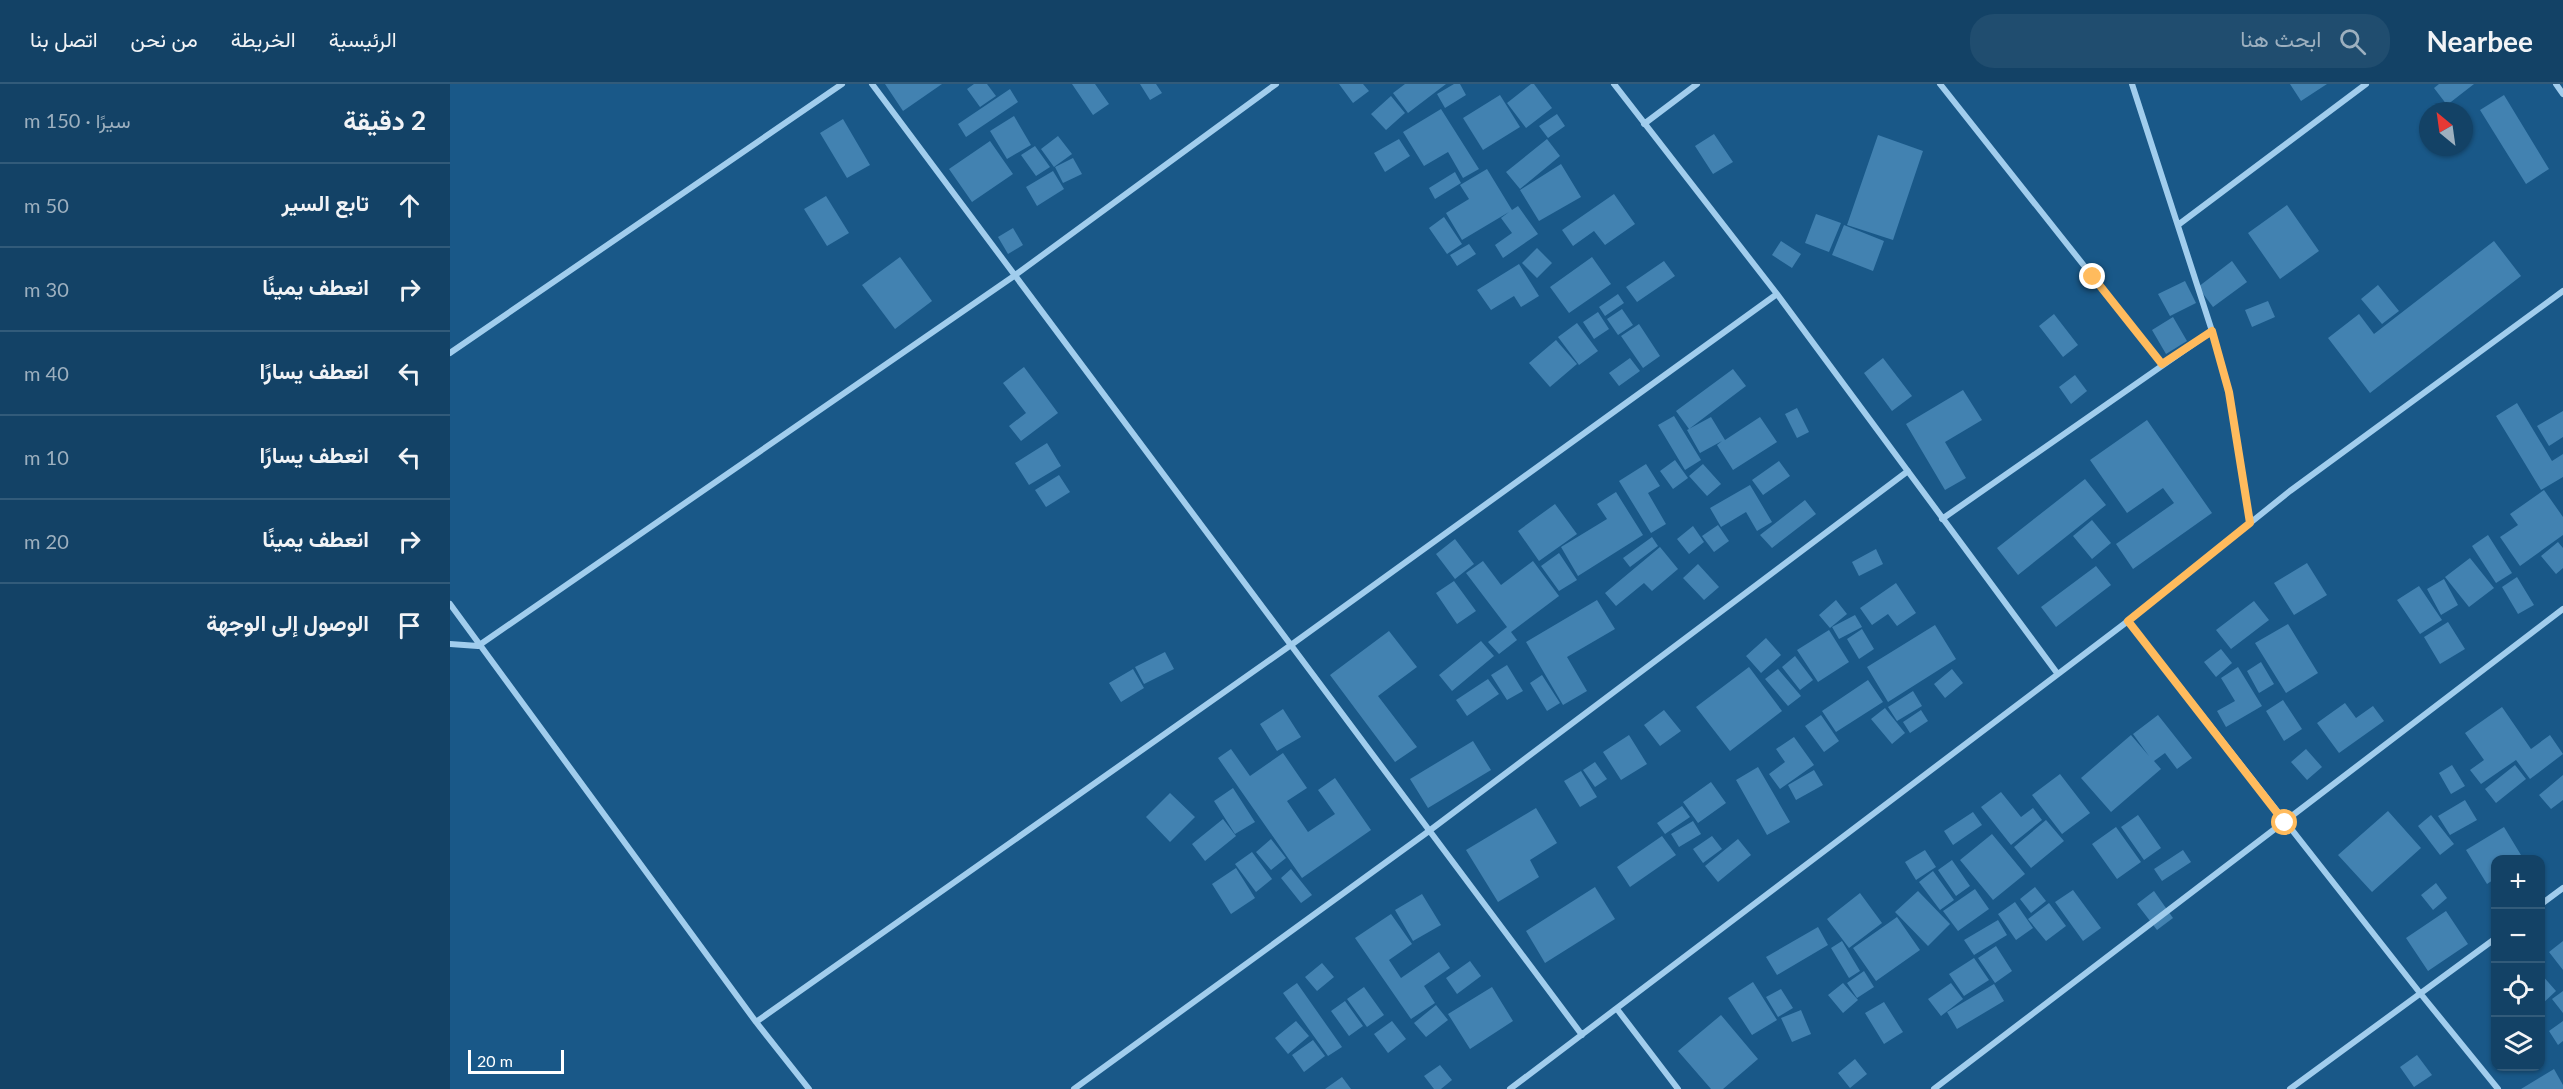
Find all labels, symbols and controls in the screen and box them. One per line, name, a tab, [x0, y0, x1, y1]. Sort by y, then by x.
search box	[1970, 14, 2390, 68]
text: Nearbee	[2426, 24, 2533, 58]
text: ابحث هنا	[2240, 25, 2321, 52]
icon: search	[2336, 25, 2369, 58]
text: اتصل بنا	[30, 26, 98, 51]
text: من نحن	[131, 26, 198, 51]
text: الخريطة	[231, 26, 296, 51]
text: الرئيسية	[329, 26, 397, 51]
north arrow	[2419, 102, 2473, 156]
text: 2 دقيقة	[343, 104, 426, 136]
text: سيرًا · 150 m	[24, 108, 131, 132]
text: تابع السير	[282, 189, 369, 216]
icon: ahead	[393, 189, 426, 222]
text: 50 m	[24, 193, 69, 217]
route end	[2079, 263, 2105, 289]
text: انعطف يمينًا	[262, 273, 369, 300]
icon: right	[393, 273, 426, 306]
text: 30 m	[24, 277, 69, 301]
text: انعطف يسارًا	[260, 357, 369, 384]
icon: left	[393, 357, 426, 390]
text: 40 m	[24, 361, 69, 385]
text: انعطف يسارًا	[260, 441, 369, 468]
icon: left	[393, 441, 426, 474]
text: 10 m	[24, 445, 69, 469]
text: انعطف يمينًا	[262, 525, 369, 552]
icon: right	[393, 525, 426, 558]
text: 20 m	[24, 529, 69, 553]
text: الوصول إلى الوجهة	[206, 609, 369, 636]
icon: arrive	[393, 609, 426, 642]
route start	[2271, 809, 2297, 835]
map controls	[2491, 855, 2545, 1071]
button: +	[2491, 855, 2545, 909]
button: −	[2491, 909, 2545, 963]
button: locate	[2491, 963, 2545, 1017]
button: layers	[2491, 1017, 2545, 1071]
scale bar	[468, 1047, 564, 1074]
text: 20 m	[477, 1051, 513, 1070]

